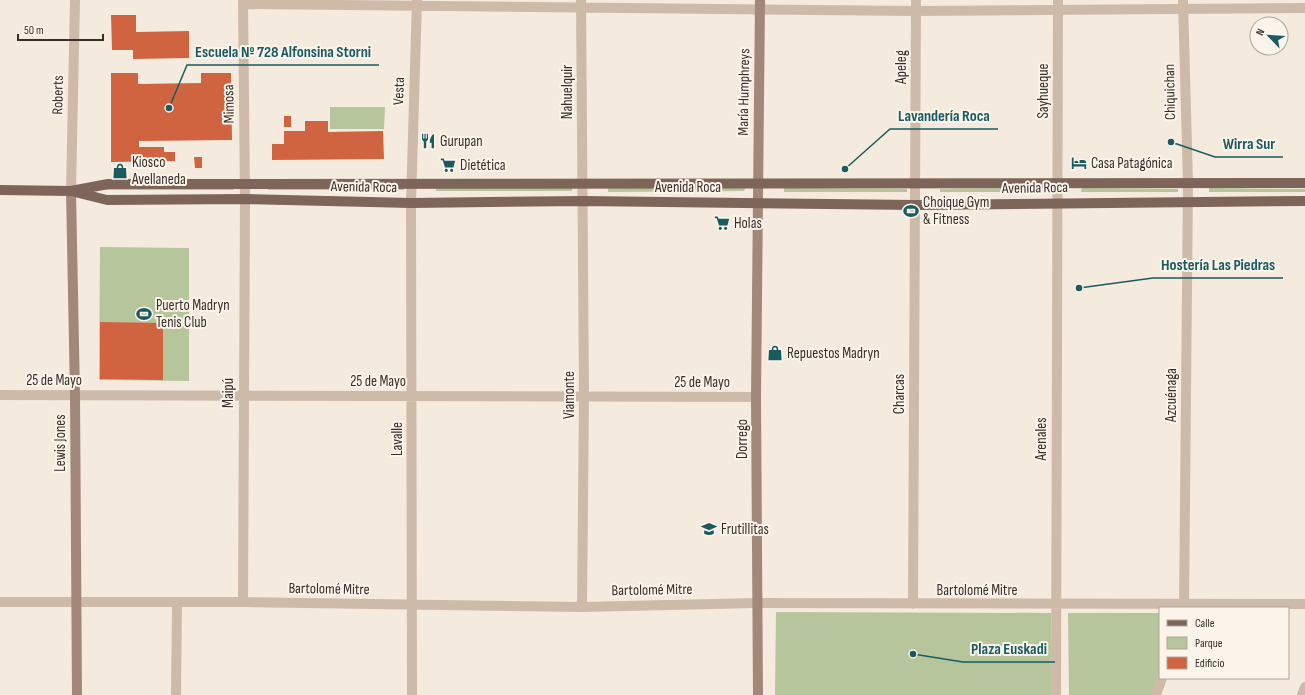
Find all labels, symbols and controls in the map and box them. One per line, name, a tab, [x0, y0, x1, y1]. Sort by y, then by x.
scale bar	[18, 16, 103, 42]
north arrow	[1249, 16, 1289, 56]
text: 50 m	[24, 23, 44, 38]
text: N	[1253, 26, 1268, 37]
callout: Escuela Nº 728 Alfonsina Storni	[187, 37, 379, 65]
text: Escuela Nº 728 Alfonsina Storni	[195, 43, 371, 62]
street label: María Humphreys	[734, 48, 754, 136]
street label: Apeleg	[892, 50, 911, 85]
street label: Sayhueque	[1034, 63, 1053, 119]
street label: Nahuelquir	[558, 64, 577, 119]
street label: Chiquichan	[1160, 64, 1180, 120]
street label: Roberts	[48, 75, 68, 115]
street label: Vesta	[389, 76, 409, 105]
street label: Mimosa	[219, 84, 239, 123]
callout: Lavandería Roca	[890, 101, 998, 129]
text: Lavandería Roca	[898, 107, 990, 126]
callout: Wirra Sur	[1215, 129, 1283, 157]
restaurant icon: Gurupan	[419, 132, 437, 150]
place label: Gurupan	[440, 132, 483, 151]
text: Wirra Sur	[1223, 135, 1275, 154]
place label: Kiosco Avellaneda	[131, 153, 186, 189]
hotel icon: Casa Patagónica	[1070, 154, 1088, 172]
place label: Casa Patagónica	[1091, 154, 1173, 173]
supermarket icon: Dietética	[439, 156, 457, 174]
place label: Dietética	[460, 156, 506, 175]
shop icon: Kiosco Avellaneda	[111, 162, 129, 180]
street label: Avenida Roca	[330, 177, 397, 197]
street label: Avenida Roca	[654, 178, 721, 197]
street label: Avenida Roca	[1001, 178, 1068, 198]
place label: Choique Gym & Fitness	[923, 193, 989, 229]
sports icon: Choique Gym & Fitness	[902, 202, 920, 220]
supermarket icon: Holas	[713, 214, 731, 232]
place label: Holas	[734, 214, 762, 233]
callout: Hostería Las Piedras	[1153, 250, 1283, 278]
text: Hostería Las Piedras	[1161, 256, 1275, 275]
place label: Puerto Madryn Tenis Club	[156, 296, 230, 332]
sports icon: Puerto Madryn Tenis Club	[135, 305, 153, 323]
shop icon: Repuestos Madryn	[766, 344, 784, 362]
place label: Repuestos Madryn	[787, 344, 880, 363]
street label: Azcuénaga	[1162, 368, 1181, 423]
street label: 25 de Mayo	[26, 371, 82, 390]
street label: Viamonte	[560, 371, 579, 419]
street label: 25 de Mayo	[350, 372, 406, 391]
street label: 25 de Mayo	[674, 373, 730, 392]
street label: Charcas	[890, 374, 909, 414]
street label: Maipú	[219, 378, 238, 408]
street label: Lewis Jones	[51, 414, 70, 472]
street label: Arenales	[1032, 417, 1051, 462]
street label: Dorrego	[733, 419, 752, 459]
street label: Lavalle	[388, 422, 407, 456]
school or university icon: Frutillitas	[700, 520, 718, 538]
place label: Frutillitas	[721, 520, 769, 539]
street label: Bartolomé Mitre	[288, 579, 370, 599]
street label: Bartolomé Mitre	[611, 580, 693, 600]
street label: Bartolomé Mitre	[936, 581, 1018, 600]
legend	[1159, 607, 1289, 679]
text: Calle	[1195, 616, 1215, 631]
callout: Plaza Euskadi	[963, 634, 1055, 662]
text: Parque	[1195, 636, 1223, 651]
text: Plaza Euskadi	[971, 640, 1047, 659]
text: Edificio	[1195, 656, 1224, 671]

